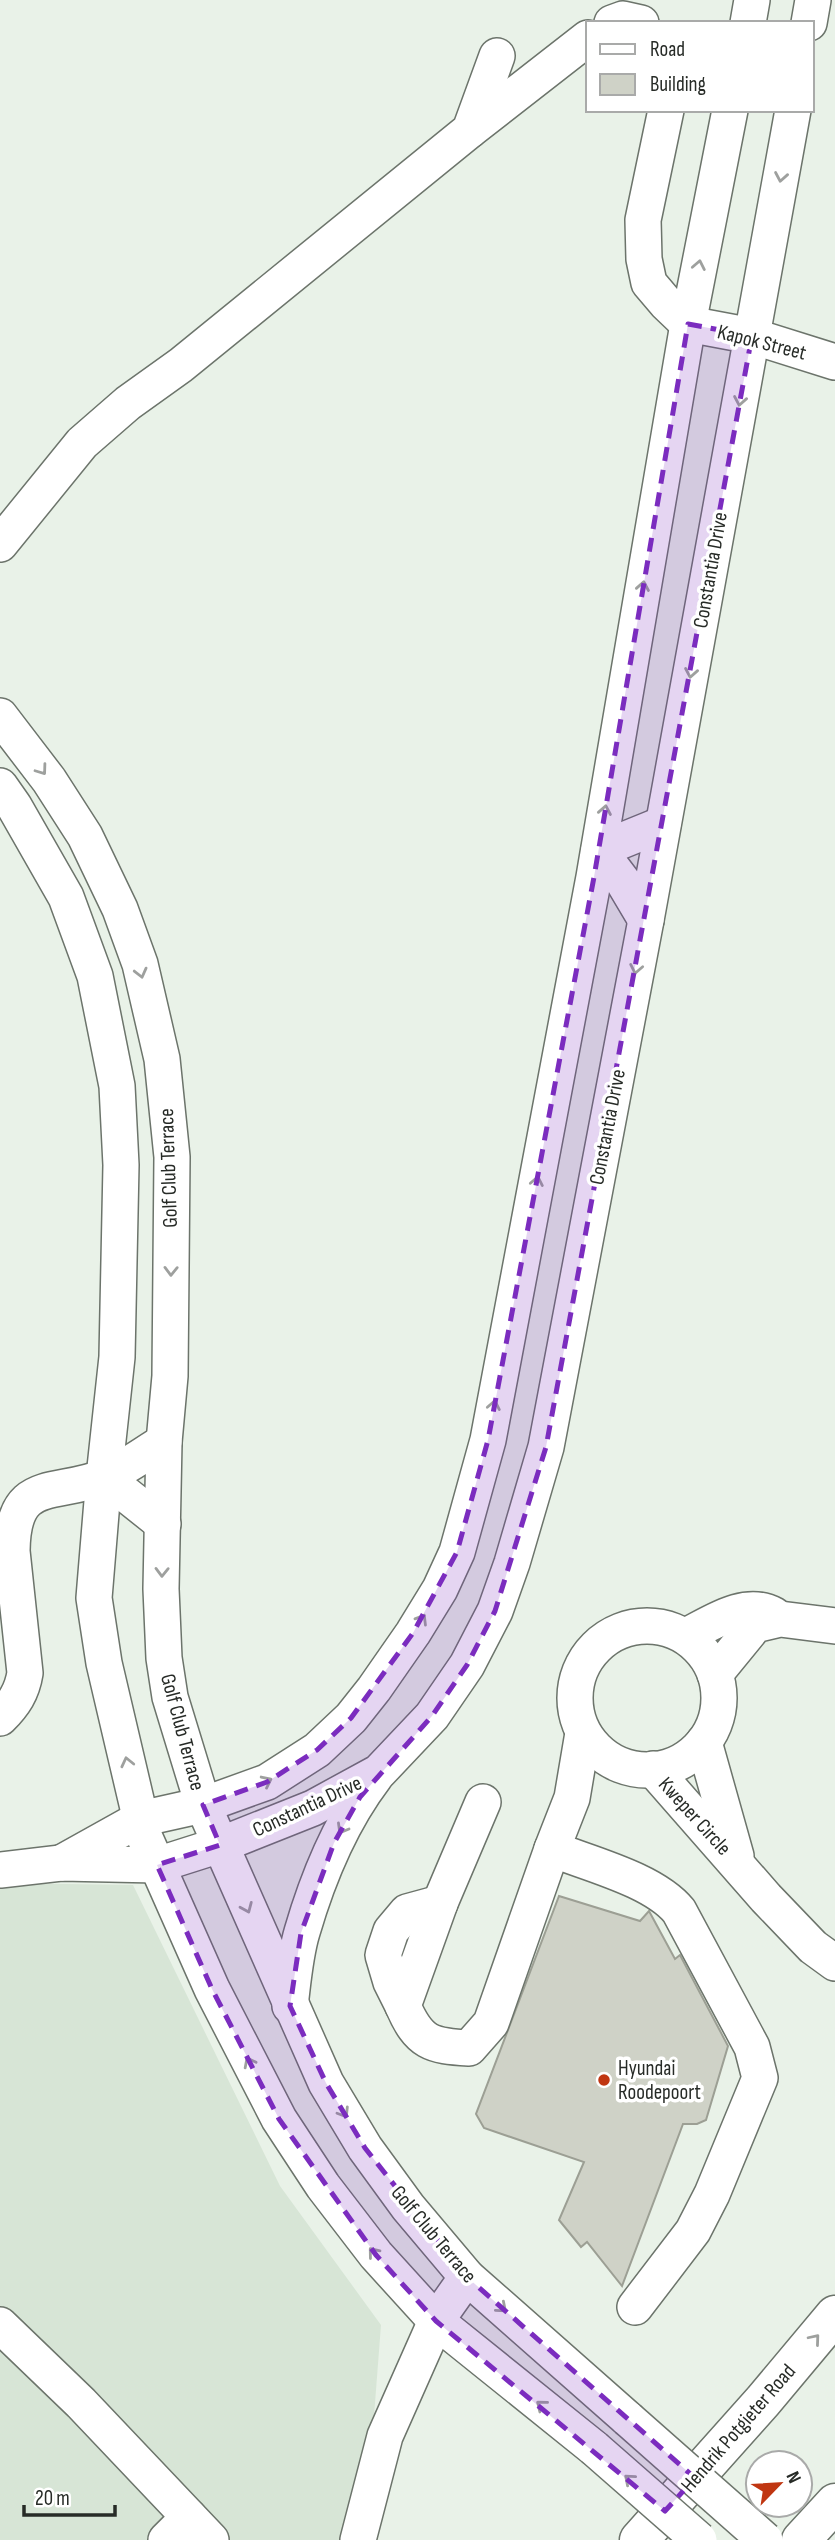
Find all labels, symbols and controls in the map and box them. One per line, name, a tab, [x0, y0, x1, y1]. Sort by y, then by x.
legend	[586, 21, 814, 112]
text: Road	[650, 37, 685, 62]
text: Building	[650, 72, 706, 97]
one-way arrow	[774, 171, 789, 183]
one-way arrow	[691, 259, 706, 271]
street label: Kapok Street	[715, 319, 809, 366]
one-way arrow	[734, 395, 749, 407]
street label: Constantia Drive	[688, 510, 733, 630]
one-way arrow	[635, 580, 650, 592]
one-way arrow	[684, 667, 699, 679]
one-way arrow	[34, 762, 46, 775]
one-way arrow	[597, 804, 612, 816]
one-way arrow	[630, 963, 645, 975]
one-way arrow	[133, 967, 147, 979]
street label: Constantia Drive	[584, 1067, 631, 1187]
street label: Golf Club Terrace	[154, 1108, 183, 1228]
one-way arrow	[528, 1175, 543, 1187]
one-way arrow	[163, 1266, 179, 1277]
one-way arrow	[486, 1399, 501, 1411]
one-way arrow	[154, 1567, 170, 1577]
one-way arrow	[413, 1613, 426, 1626]
street label: Golf Club Terrace	[155, 1671, 210, 1793]
one-way arrow	[121, 1756, 135, 1768]
street label: Constantia Drive	[249, 1770, 366, 1843]
street label: Kweper Circle	[653, 1772, 736, 1861]
one-way arrow	[260, 1775, 272, 1789]
one-way arrow	[337, 1821, 350, 1834]
one-way arrow	[239, 1900, 253, 1913]
place label: Hyundai Roodepoort	[618, 2056, 701, 2105]
one-way arrow	[244, 2057, 258, 2069]
marker: Hyundai Roodepoort	[596, 2072, 612, 2088]
one-way arrow	[336, 2106, 349, 2119]
street label: Golf Club Terrace	[386, 2180, 482, 2288]
one-way arrow	[369, 2247, 382, 2259]
one-way arrow	[494, 2300, 507, 2312]
one-way arrow	[806, 2335, 819, 2347]
street label: Hendrik Potgieter Road	[676, 2359, 801, 2498]
one-way arrow	[536, 2401, 549, 2413]
north arrow	[744, 2449, 814, 2519]
text: N	[780, 2468, 806, 2487]
scale bar	[24, 2474, 116, 2518]
one-way arrow	[624, 2475, 637, 2487]
text: 20 m	[35, 2486, 70, 2511]

